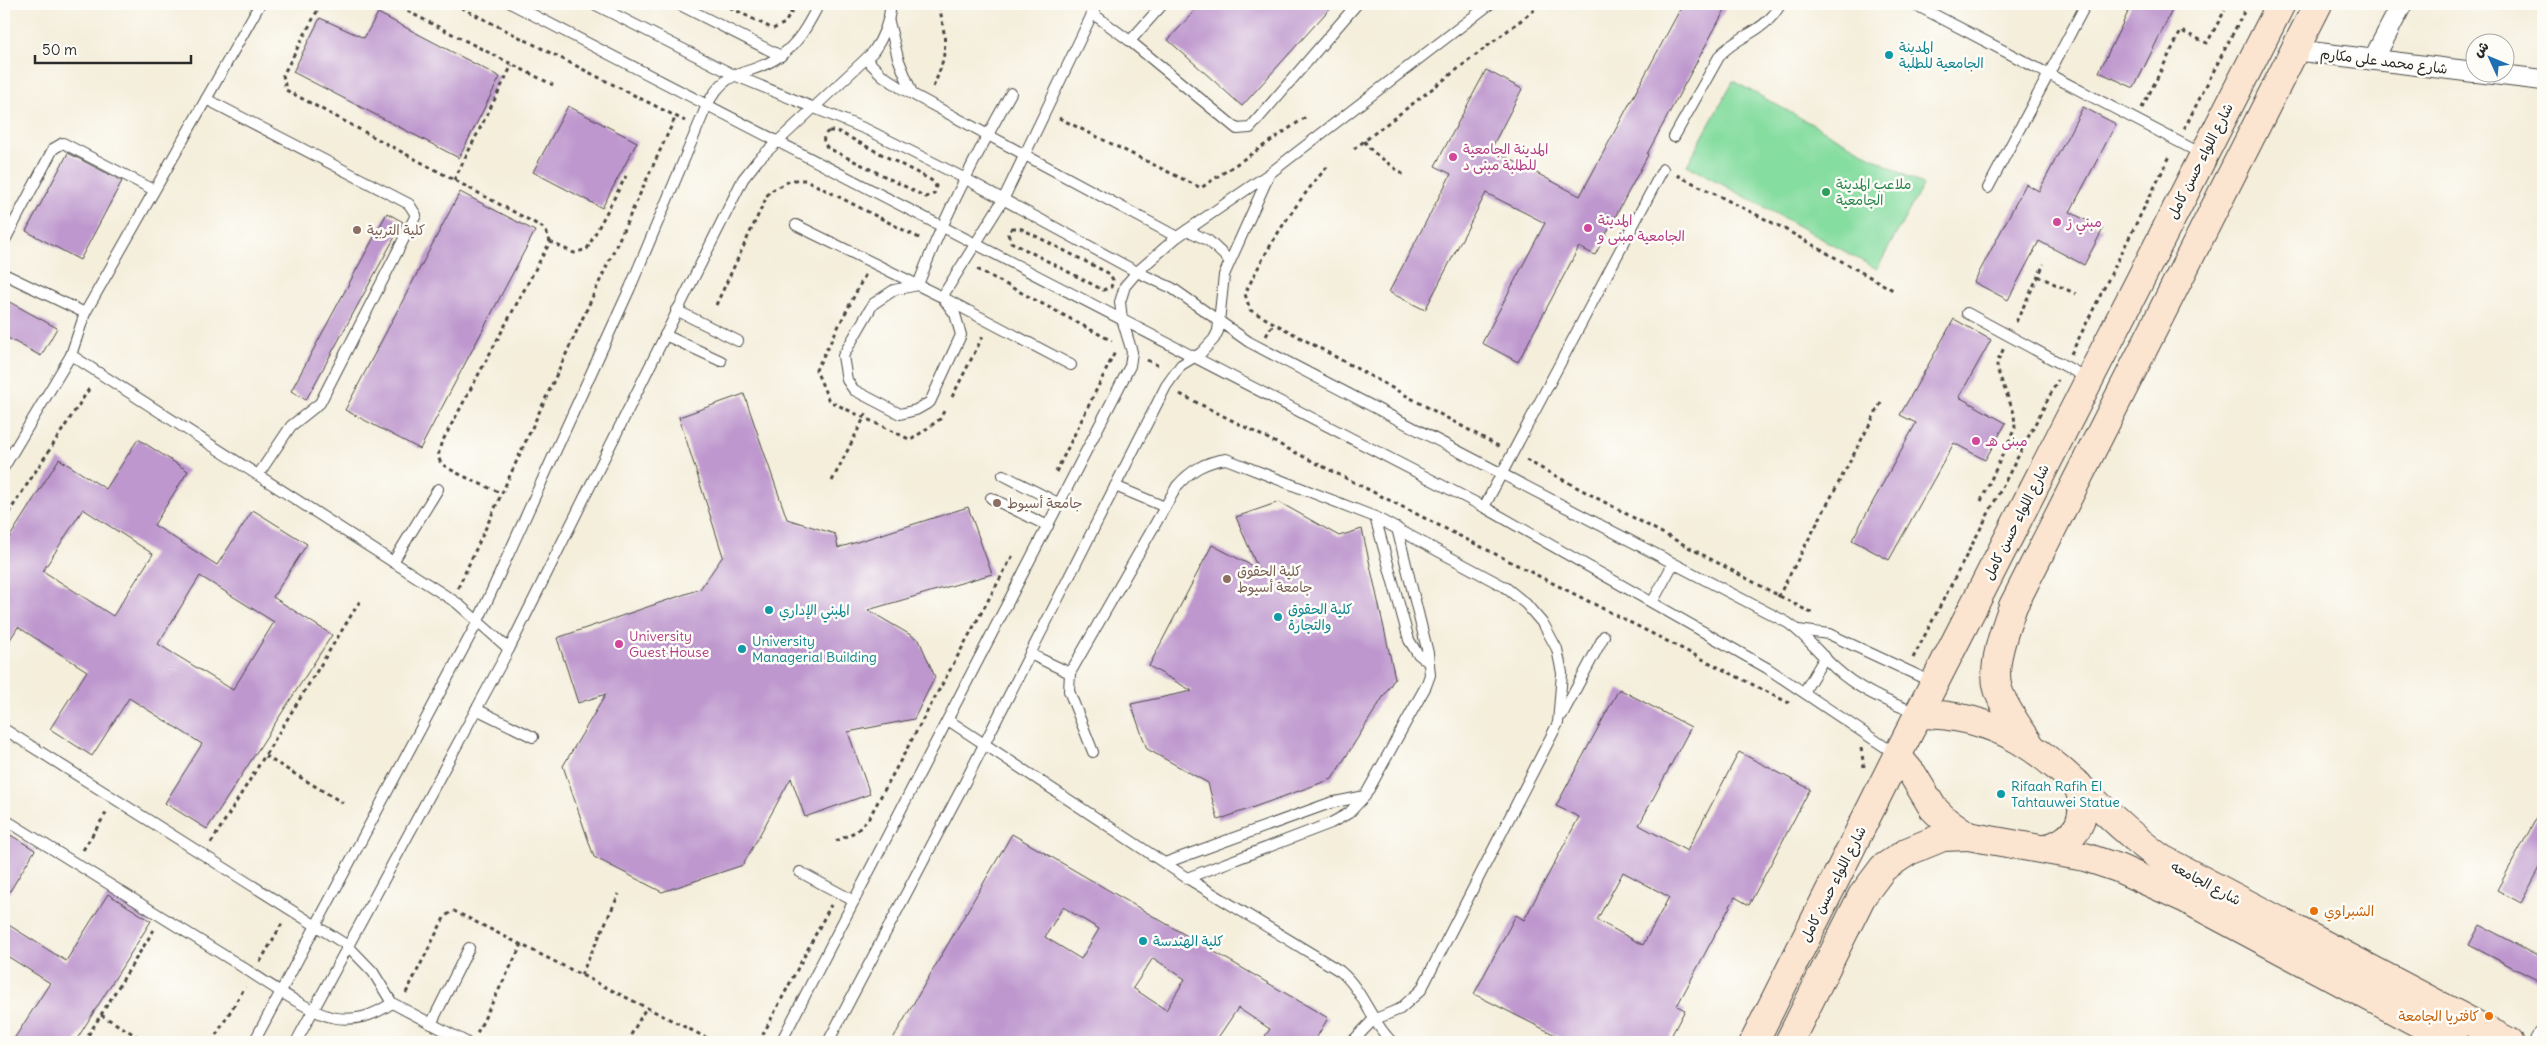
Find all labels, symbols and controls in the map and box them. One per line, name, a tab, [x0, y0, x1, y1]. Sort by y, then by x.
scale bar	[35, 32, 191, 64]
north arrow	[2464, 32, 2514, 82]
text: ش	[2469, 37, 2492, 61]
place label: المدينة الجامعية للطلبة	[1899, 38, 1984, 72]
text: 50 m	[42, 40, 77, 59]
street label: شارع محمد على مكارم	[2319, 44, 2449, 80]
marker: المدينة الجامعية للطلبة	[1883, 49, 1895, 61]
street label: شارع اللواء حسن كامل	[2163, 100, 2238, 222]
place label: المدينة الجامعية للطلبة مبنى د	[1463, 140, 1548, 174]
marker: المدينة الجامعية للطلبة مبنى د	[1447, 151, 1459, 163]
place label: ملاعب المدينة الجامعية	[1836, 175, 1911, 209]
marker: ملاعب المدينة الجامعية	[1820, 186, 1832, 198]
place label: المدينة الجامعية مبنى و	[1597, 211, 1685, 245]
place label: مبني ز	[2066, 213, 2102, 235]
marker: مبني ز	[2051, 216, 2063, 228]
place label: كلية التربية	[367, 221, 425, 239]
marker: المدينة الجامعية مبنى و	[1582, 222, 1594, 234]
marker: كلية التربية	[351, 224, 363, 236]
place label: مبنى هـ	[1985, 432, 2028, 450]
marker: مبنى هـ	[1970, 435, 1982, 447]
street label: شارع اللواء حسن كامل	[1979, 461, 2054, 583]
place label: جامعة أسيوط	[1007, 494, 1083, 512]
marker: جامعة أسيوط	[991, 497, 1003, 509]
place label: كلية الحقوق جامعة أسيوط	[1237, 562, 1313, 596]
marker: كلية الحقوق جامعة أسيوط	[1221, 573, 1233, 585]
place label: كلية الحقوق والتجارة	[1288, 600, 1352, 634]
place label: المبني الإداري	[779, 601, 850, 623]
marker: المبني الإداري	[763, 604, 775, 616]
marker: كلية الحقوق والتجارة	[1272, 611, 1284, 623]
place label: University Guest House	[629, 627, 709, 661]
place label: University Managerial Building	[752, 632, 877, 666]
marker: University Guest House	[613, 638, 625, 650]
marker: University Managerial Building	[736, 643, 748, 655]
place label: Rifaah Rafih El Tahtauwei Statue	[2011, 777, 2120, 811]
marker: Rifaah Rafih El Tahtauwei Statue	[1995, 788, 2007, 800]
street label: شارع اللواء حسن كامل	[1796, 823, 1871, 945]
street label: شارع الجامعه	[2167, 857, 2244, 910]
place label: الشبراوي	[2324, 902, 2374, 922]
marker: الشبراوي	[2308, 905, 2320, 917]
place label: كلية الهندسة	[1153, 932, 1223, 950]
marker: كلية الهندسة	[1137, 935, 1149, 947]
place label: كافتريا الجامعة	[2399, 1007, 2479, 1025]
marker: كافتريا الجامعة	[2483, 1010, 2495, 1022]

